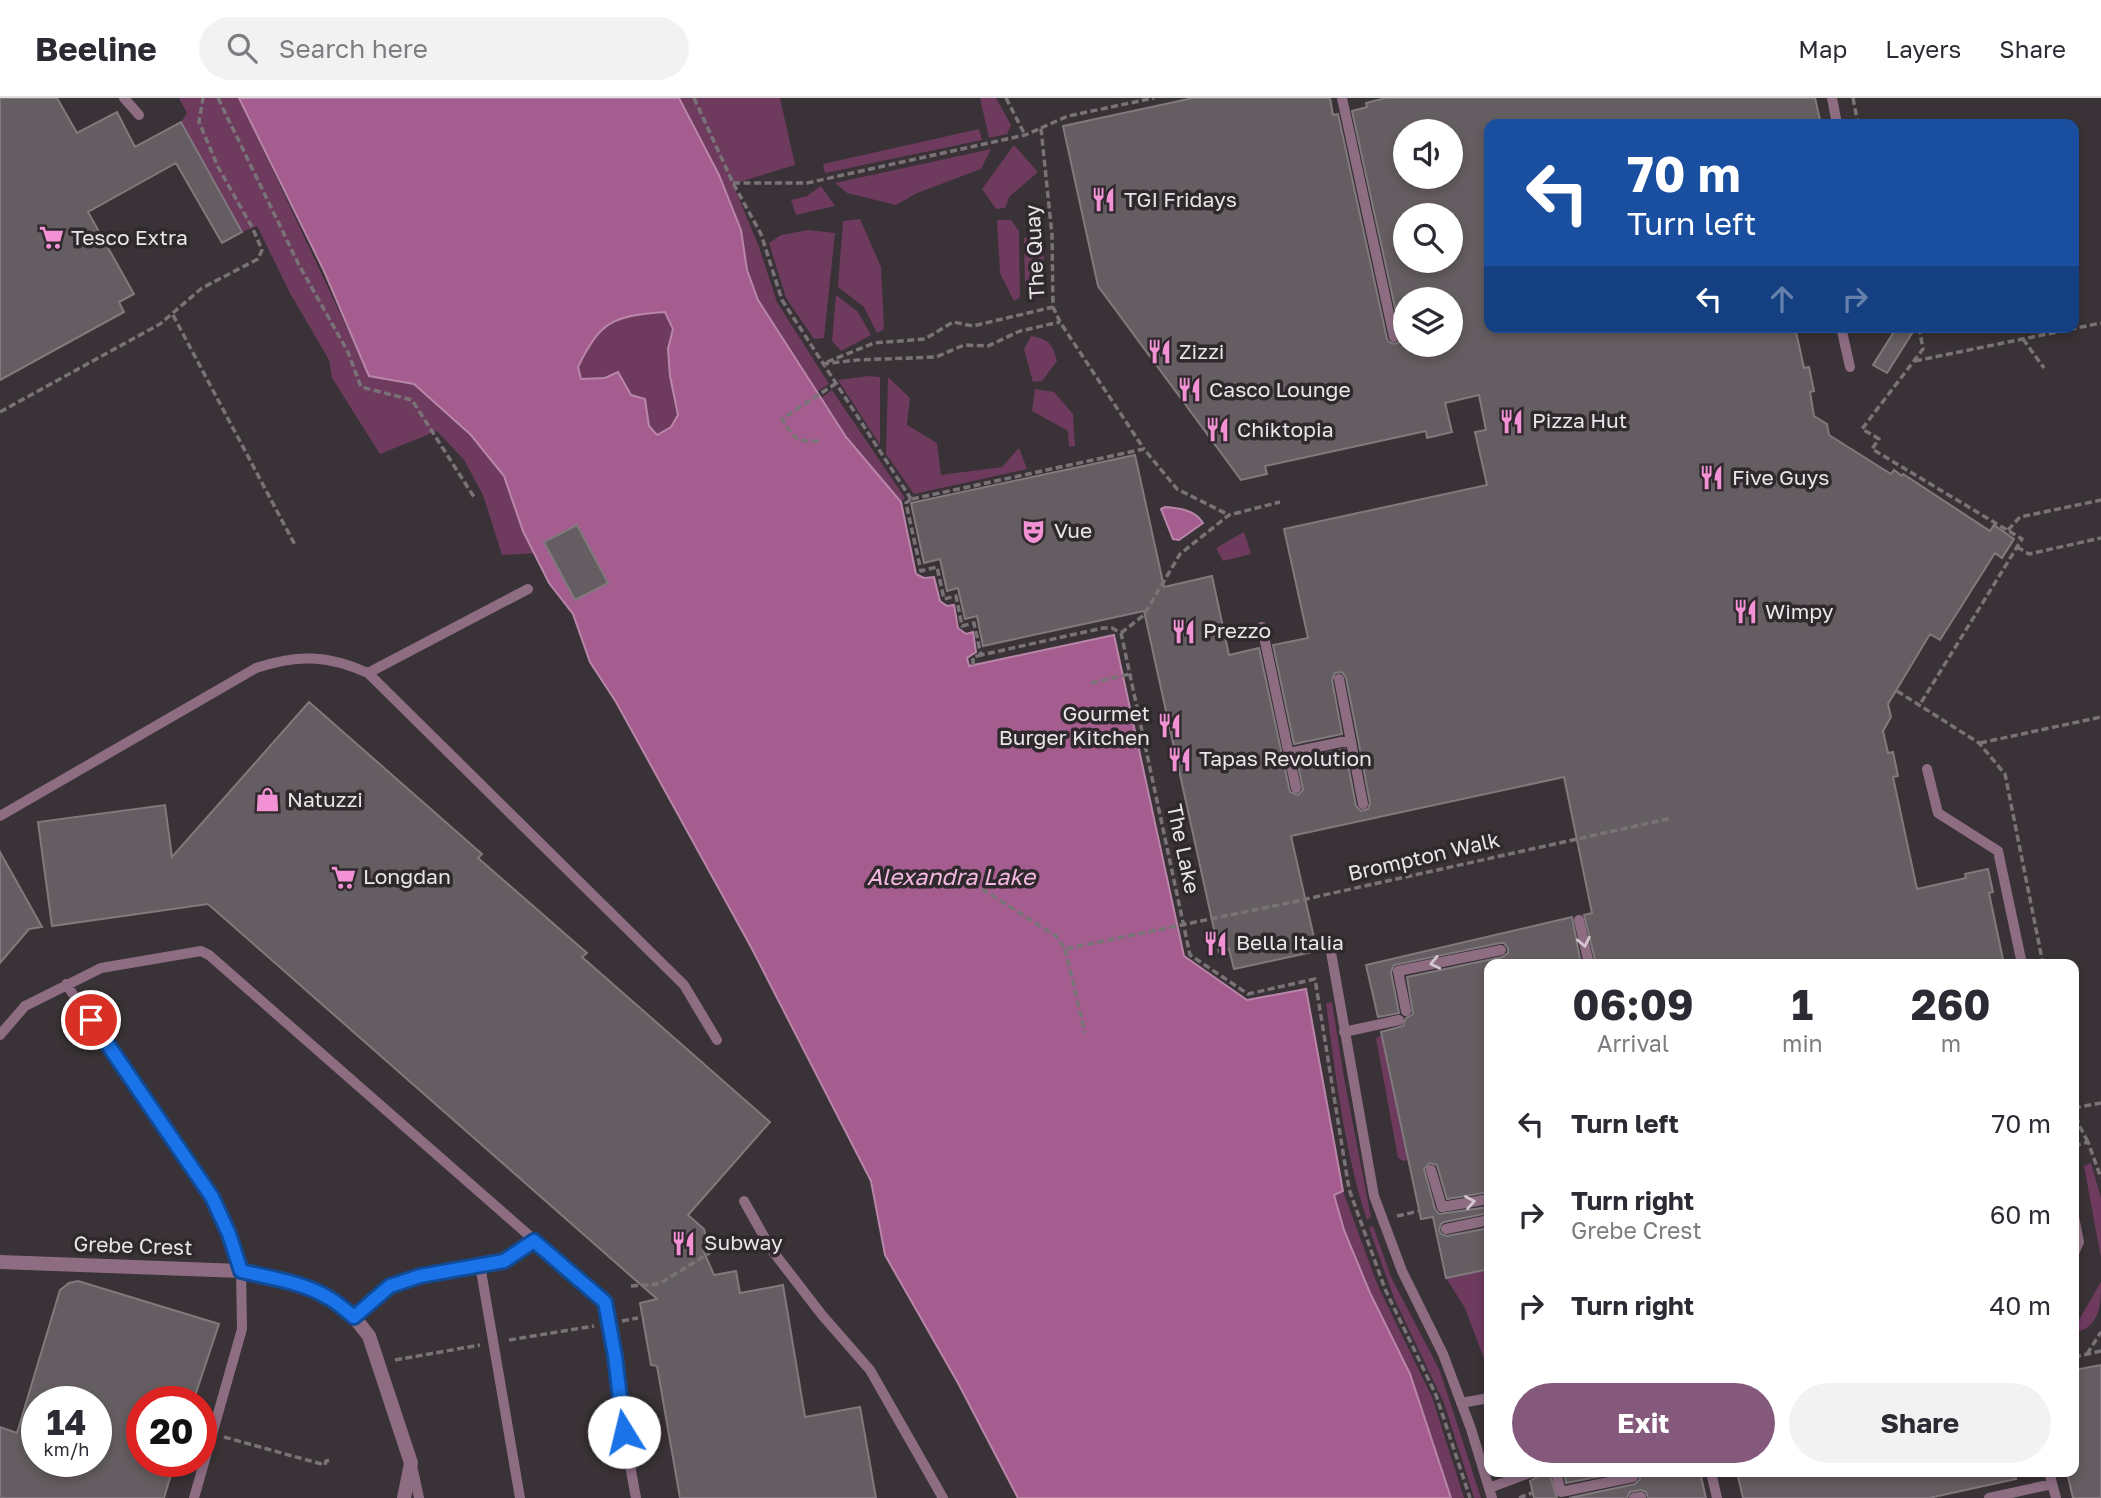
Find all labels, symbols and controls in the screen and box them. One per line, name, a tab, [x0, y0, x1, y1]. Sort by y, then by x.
search box	[199, 17, 689, 80]
text: Beeline	[35, 29, 157, 68]
icon: search	[223, 29, 261, 67]
text: Search here	[279, 33, 428, 64]
text: Map	[1798, 34, 1847, 63]
text: Layers	[1885, 34, 1961, 63]
text: Share	[1999, 34, 2066, 63]
map controls	[1393, 119, 1463, 357]
button: sound	[1393, 119, 1463, 189]
text: 70 m	[1627, 144, 1741, 203]
icon: left	[1512, 147, 1603, 238]
restaurant icon: TGI Fridays	[1090, 186, 1118, 214]
place label: TGI Fridays	[1124, 186, 1237, 212]
button: search	[1393, 203, 1463, 273]
street label: The Quay	[1019, 204, 1049, 300]
text: Turn left	[1627, 204, 1756, 242]
supermarket icon: Tesco Extra	[37, 224, 65, 252]
place label: Tesco Extra	[71, 224, 188, 250]
icon: left	[1690, 280, 1728, 318]
icon: ahead	[1763, 280, 1801, 318]
icon: right	[1836, 280, 1874, 318]
button: layers	[1393, 287, 1463, 357]
restaurant icon: Zizzi	[1145, 338, 1173, 366]
place label: Zizzi	[1179, 338, 1225, 364]
restaurant icon: Casco Lounge	[1175, 376, 1203, 404]
place label: Casco Lounge	[1209, 376, 1351, 402]
restaurant icon: Pizza Hut	[1498, 407, 1526, 435]
place label: Pizza Hut	[1532, 407, 1627, 433]
restaurant icon: Chiktopia	[1203, 416, 1231, 444]
place label: Chiktopia	[1237, 416, 1334, 442]
restaurant icon: Five Guys	[1698, 464, 1726, 492]
place label: Five Guys	[1732, 464, 1829, 490]
theatre icon: Vue	[1020, 517, 1048, 545]
place label: Vue	[1054, 517, 1092, 543]
restaurant icon: Wimpy	[1731, 598, 1759, 626]
place label: Wimpy	[1765, 598, 1834, 624]
restaurant icon: Prezzo	[1169, 617, 1197, 645]
place label: Prezzo	[1203, 617, 1271, 643]
place label: Gourmet Burger Kitchen	[999, 700, 1150, 750]
restaurant icon: Gourmet Burger Kitchen	[1156, 712, 1184, 740]
restaurant icon: Tapas Revolution	[1165, 745, 1193, 773]
place label: Tapas Revolution	[1199, 745, 1372, 771]
shop icon: Natuzzi	[253, 786, 281, 814]
place label: Natuzzi	[287, 786, 363, 812]
street label: The Lake	[1162, 802, 1206, 896]
street label: Brompton Walk	[1345, 826, 1502, 886]
water label: Alexandra Lake	[867, 862, 1037, 890]
supermarket icon: Longdan	[329, 863, 357, 891]
place label: Longdan	[363, 863, 451, 889]
restaurant icon: Bella Italia	[1202, 929, 1230, 957]
place label: Bella Italia	[1236, 929, 1344, 955]
one-way arrow	[1575, 936, 1590, 948]
one-way arrow	[1429, 955, 1441, 970]
text: 06:09	[1572, 979, 1694, 1029]
text: 1	[1792, 979, 1813, 1029]
text: 260	[1911, 979, 1991, 1029]
pin	[61, 990, 121, 1050]
icon: arrive	[72, 1001, 110, 1039]
text: Arrival	[1597, 1029, 1669, 1057]
text: min	[1782, 1029, 1823, 1057]
text: m	[1941, 1029, 1961, 1057]
icon: left	[1512, 1105, 1550, 1143]
text: Turn left	[1571, 1108, 1679, 1139]
text: 70 m	[1992, 1108, 2051, 1139]
text: Turn right	[1571, 1185, 1694, 1216]
one-way arrow	[1464, 1195, 1476, 1210]
icon: right	[1512, 1196, 1550, 1234]
text: 60 m	[1990, 1199, 2051, 1230]
text: Grebe Crest	[1571, 1216, 1702, 1244]
restaurant icon: Subway	[670, 1229, 698, 1257]
place label: Subway	[704, 1229, 783, 1255]
street label: Grebe Crest	[73, 1230, 193, 1260]
icon: right	[1512, 1287, 1550, 1325]
text: Turn right	[1571, 1290, 1694, 1321]
text: 40 m	[1990, 1290, 2051, 1321]
button: Exit	[1512, 1383, 1775, 1463]
button: Share	[1789, 1383, 2051, 1463]
speed limit sign: 20	[126, 1386, 217, 1477]
position arrow	[587, 1395, 661, 1469]
text: 14	[47, 1401, 86, 1443]
text: km/h	[44, 1438, 89, 1460]

